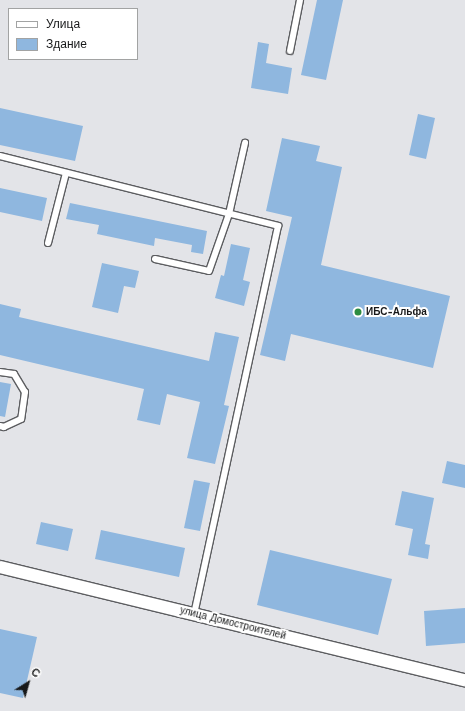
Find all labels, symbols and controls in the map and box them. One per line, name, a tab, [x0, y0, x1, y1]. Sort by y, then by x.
legend	[8, 8, 138, 60]
text: Улица	[46, 17, 80, 31]
text: Здание	[46, 37, 87, 51]
place label: ИБС-Альфа	[366, 306, 427, 318]
marker: ИБС-Альфа	[353, 307, 363, 317]
street label: улица Домостроителей	[179, 604, 287, 642]
north arrow	[8, 663, 48, 703]
text: С	[28, 665, 43, 681]

